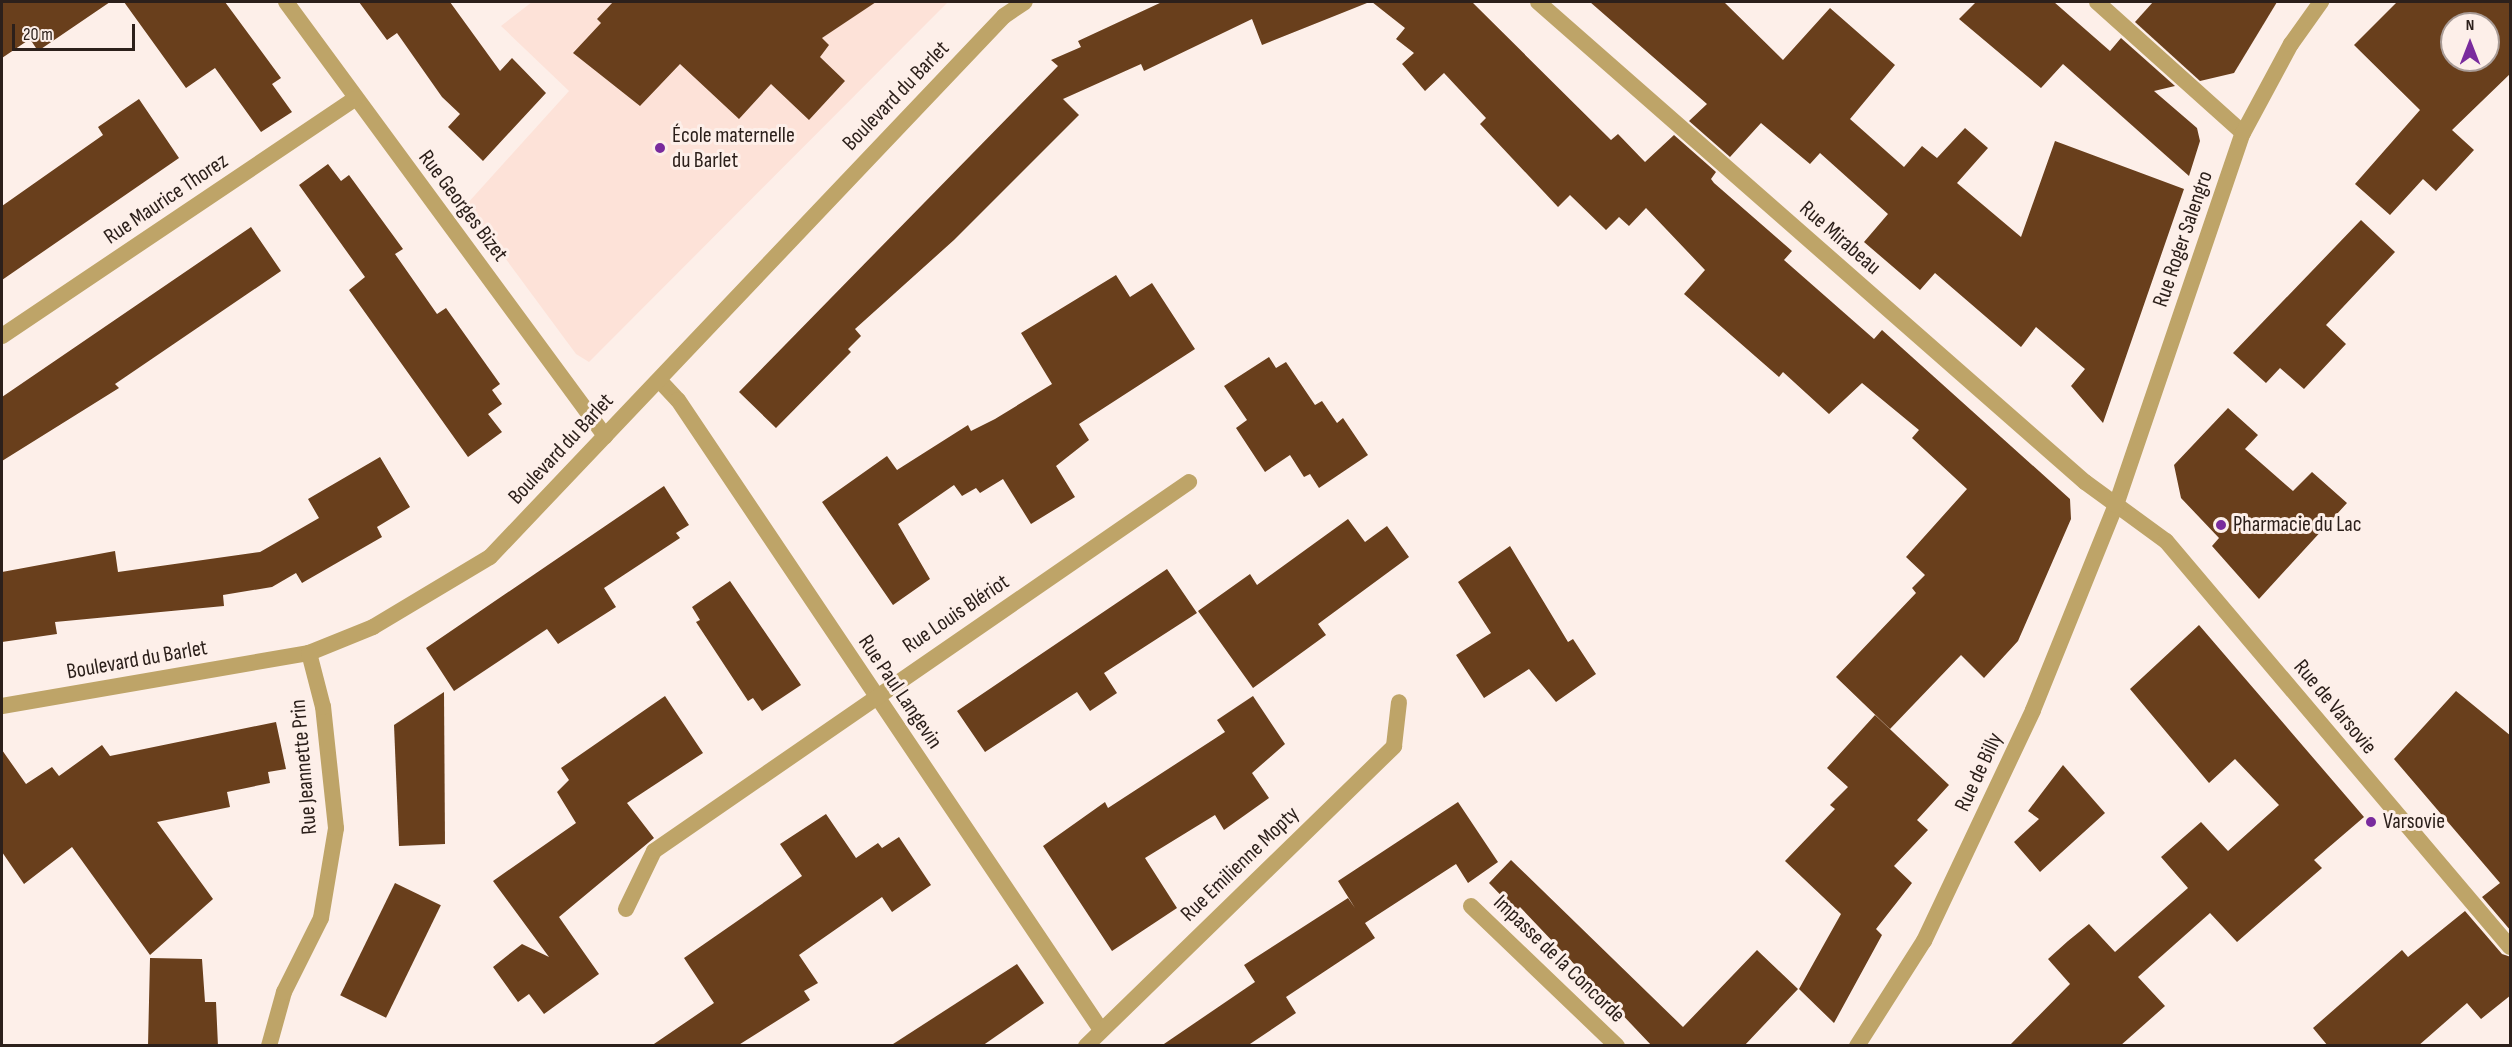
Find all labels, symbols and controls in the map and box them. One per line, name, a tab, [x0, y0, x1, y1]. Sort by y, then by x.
scale bar	[15, 12, 138, 50]
north arrow	[2440, 12, 2500, 72]
text: N	[2466, 16, 2474, 35]
text: 20 m	[23, 24, 53, 45]
street label: Boulevard du Barlet	[837, 36, 955, 156]
place label: École maternelle du Barlet	[672, 122, 795, 174]
marker: École maternelle du Barlet	[653, 141, 667, 155]
street label: Rue Georges Bizet	[413, 145, 513, 267]
street label: Rue Maurice Thorez	[99, 148, 233, 250]
street label: Rue Roger Salengro	[2147, 168, 2219, 310]
street label: Rue Mirabeau	[1794, 196, 1886, 280]
street label: Boulevard du Barlet	[503, 388, 619, 510]
place label: Pharmacie du Lac	[2233, 512, 2362, 538]
marker: Pharmacie du Lac	[2214, 518, 2228, 532]
street label: Rue Louis Blériot	[898, 569, 1014, 659]
street label: Rue Paul Langevin	[852, 630, 948, 754]
street label: Boulevard du Barlet	[65, 635, 209, 685]
street label: Rue de Varsovie	[2288, 654, 2382, 760]
street label: Rue Jeannette Prin	[285, 698, 323, 836]
street label: Rue de Billy	[1949, 728, 2009, 816]
street label: Rue Emilienne Mopty	[1175, 801, 1305, 927]
place label: Varsovie	[2383, 809, 2445, 835]
marker: Varsovie	[2364, 815, 2378, 829]
street label: Impasse de la Concorde	[1488, 890, 1630, 1028]

